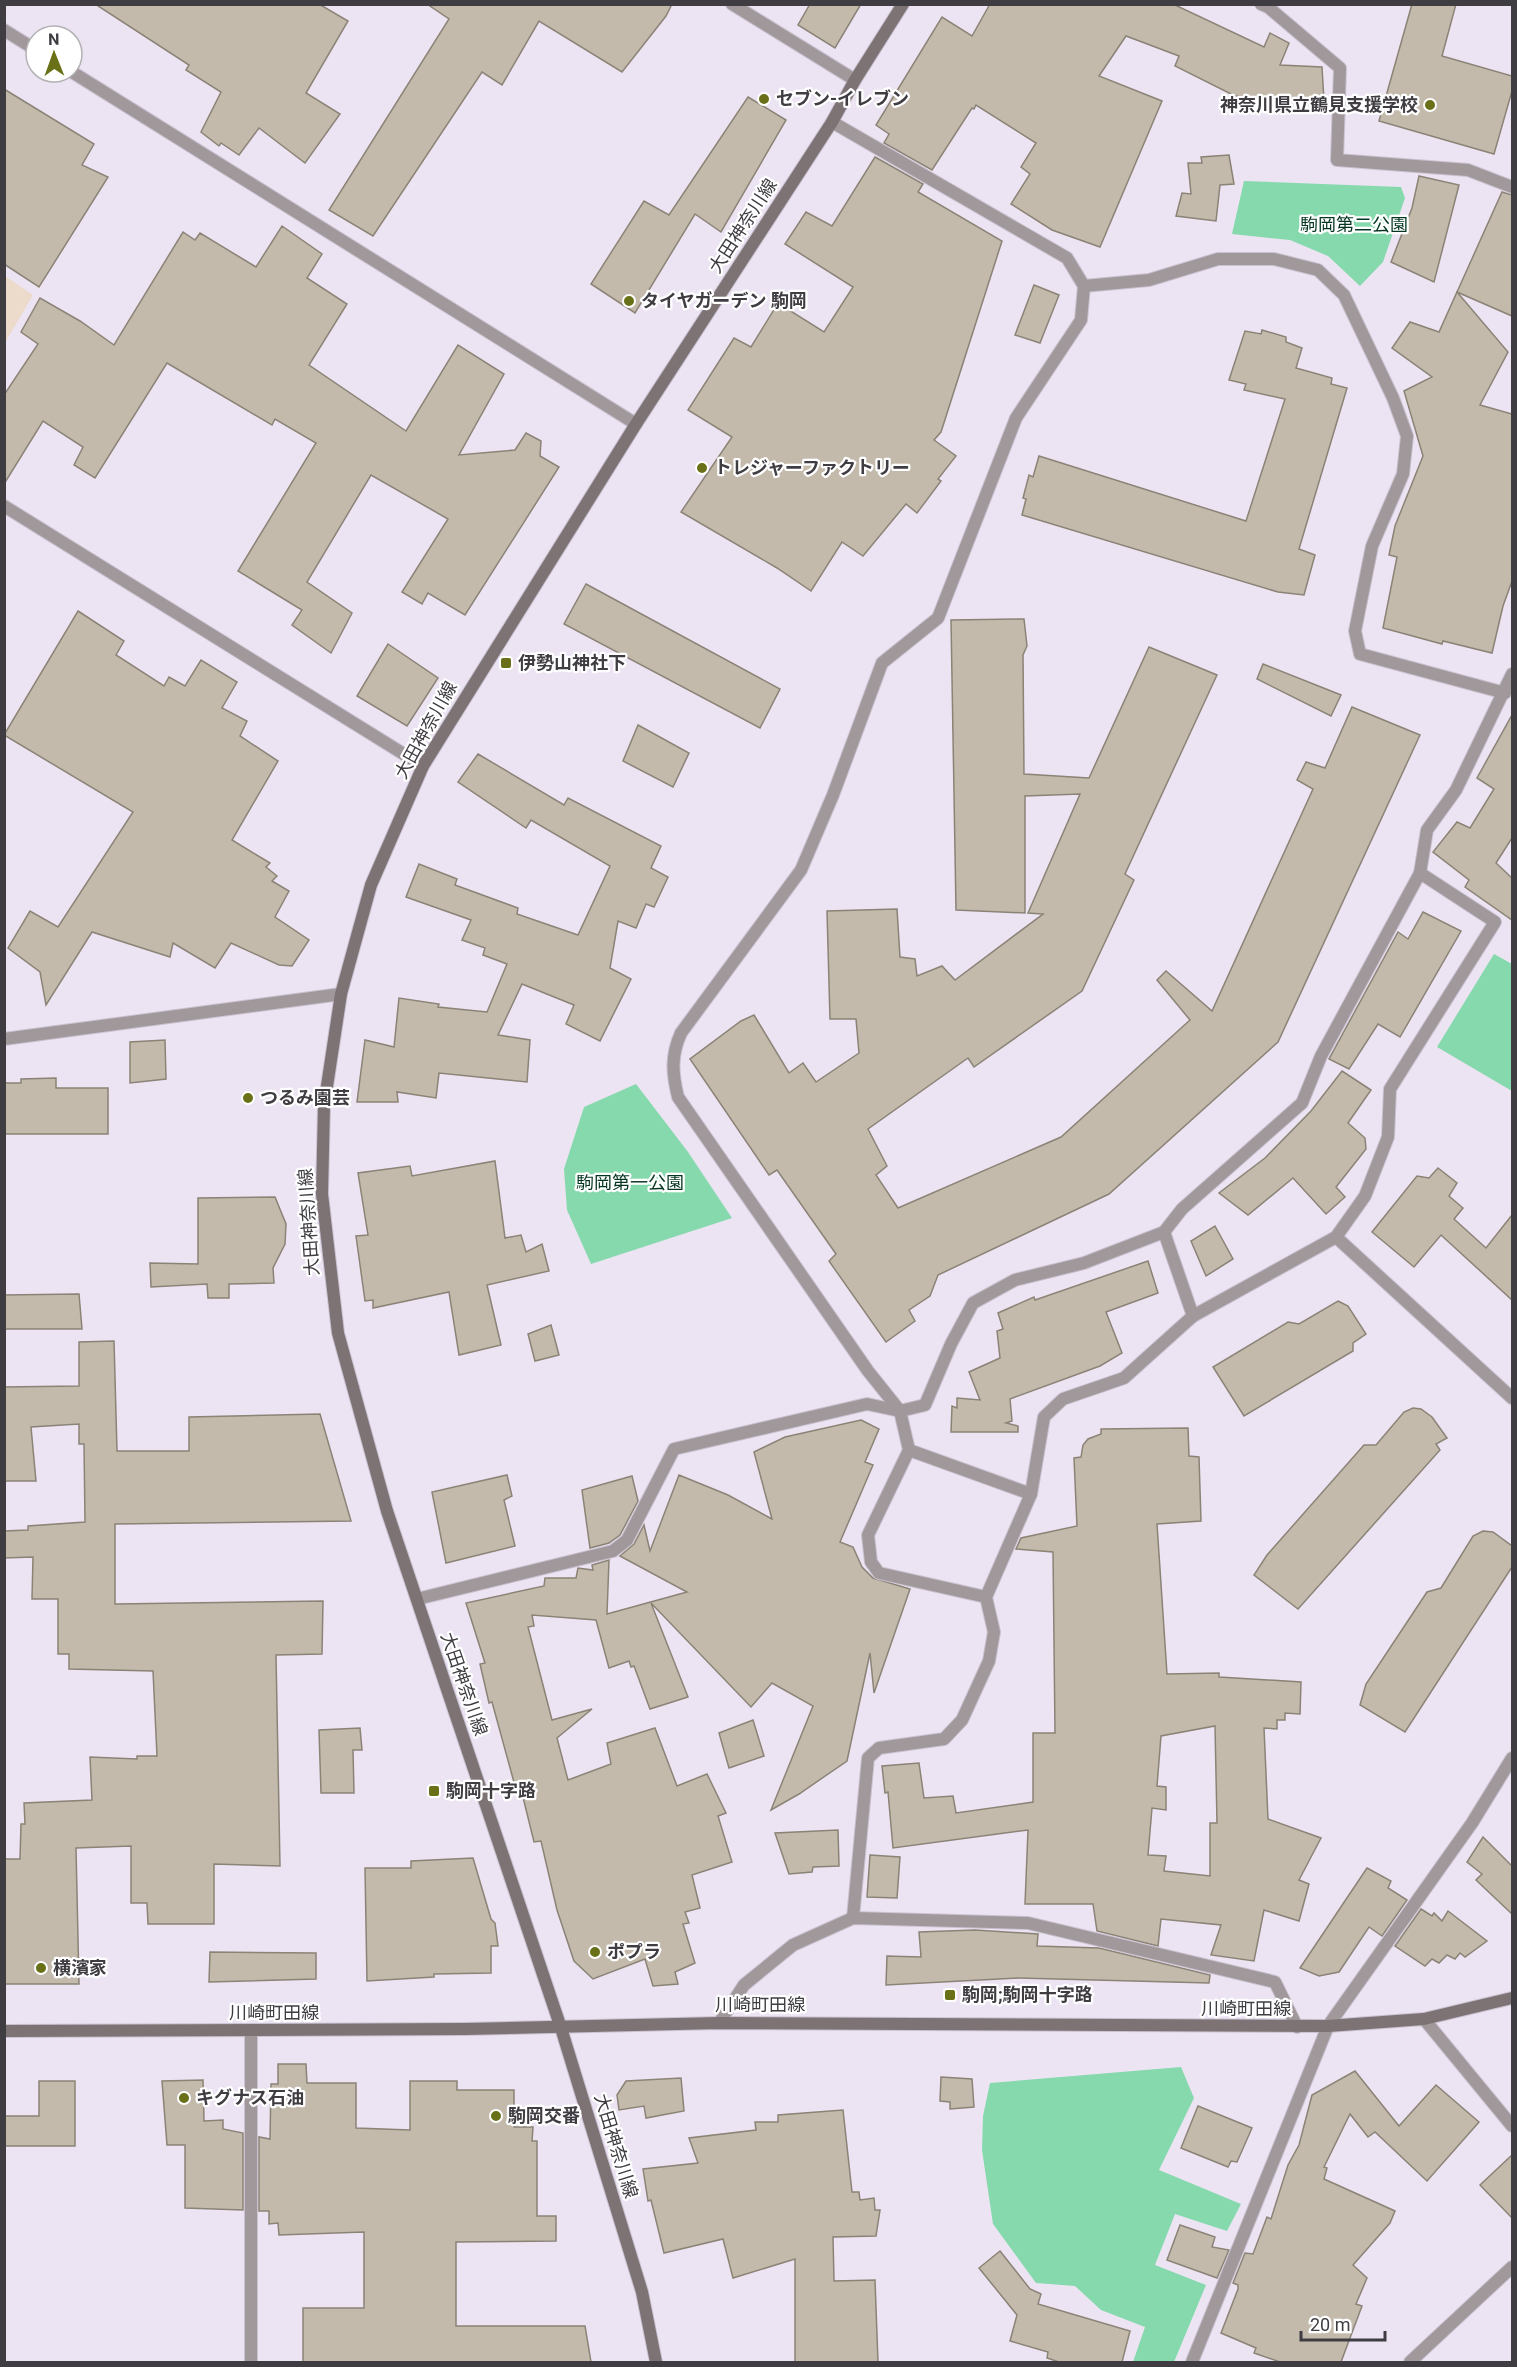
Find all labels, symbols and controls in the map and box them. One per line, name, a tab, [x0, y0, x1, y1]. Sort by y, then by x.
north arrow	[24, 24, 84, 84]
text: N	[48, 30, 60, 49]
place label: セブン-イレブン	[776, 88, 909, 109]
marker: セブン-イレブン	[757, 92, 771, 106]
place label: 神奈川県立鶴見支援学校	[1220, 94, 1418, 115]
marker: 神奈川県立鶴見支援学校	[1423, 98, 1437, 112]
street label: 大田神奈川線	[704, 175, 781, 277]
park label: 駒岡第二公園	[1300, 214, 1408, 235]
place label: タイヤガーデン 駒岡	[641, 290, 807, 311]
marker: タイヤガーデン 駒岡	[622, 294, 636, 308]
place label: トレジャーファクトリー	[714, 457, 910, 478]
marker: トレジャーファクトリー	[695, 461, 709, 475]
place label: 伊勢山神社下	[518, 652, 626, 673]
marker: 伊勢山神社下	[499, 656, 513, 670]
street label: 大田神奈川線	[390, 677, 461, 782]
place label: つるみ園芸	[260, 1087, 350, 1108]
marker: つるみ園芸	[241, 1091, 255, 1105]
street label: 大田神奈川線	[294, 1167, 323, 1277]
park label: 駒岡第一公園	[576, 1172, 684, 1193]
street label: 大田神奈川線	[437, 1629, 492, 1738]
place label: 駒岡十字路	[446, 1780, 536, 1801]
marker: 駒岡十字路	[427, 1784, 441, 1798]
place label: ポプラ	[607, 1941, 661, 1962]
marker: ポプラ	[588, 1945, 602, 1959]
place label: 横濱家	[53, 1957, 107, 1978]
marker: 横濱家	[34, 1961, 48, 1975]
place label: 駒岡;駒岡十字路	[962, 1984, 1093, 2005]
marker: 駒岡;駒岡十字路	[943, 1988, 957, 2002]
street label: 川崎町田線	[715, 1994, 805, 2015]
street label: 川崎町田線	[1201, 1998, 1291, 2019]
street label: 川崎町田線	[229, 2002, 319, 2023]
place label: キグナス石油	[196, 2087, 304, 2108]
marker: キグナス石油	[177, 2091, 191, 2105]
street label: 大田神奈川線	[591, 2091, 642, 2201]
place label: 駒岡交番	[508, 2105, 580, 2126]
marker: 駒岡交番	[489, 2109, 503, 2123]
scale bar	[1301, 2304, 1385, 2342]
text: 20 m	[1310, 2314, 1350, 2335]

